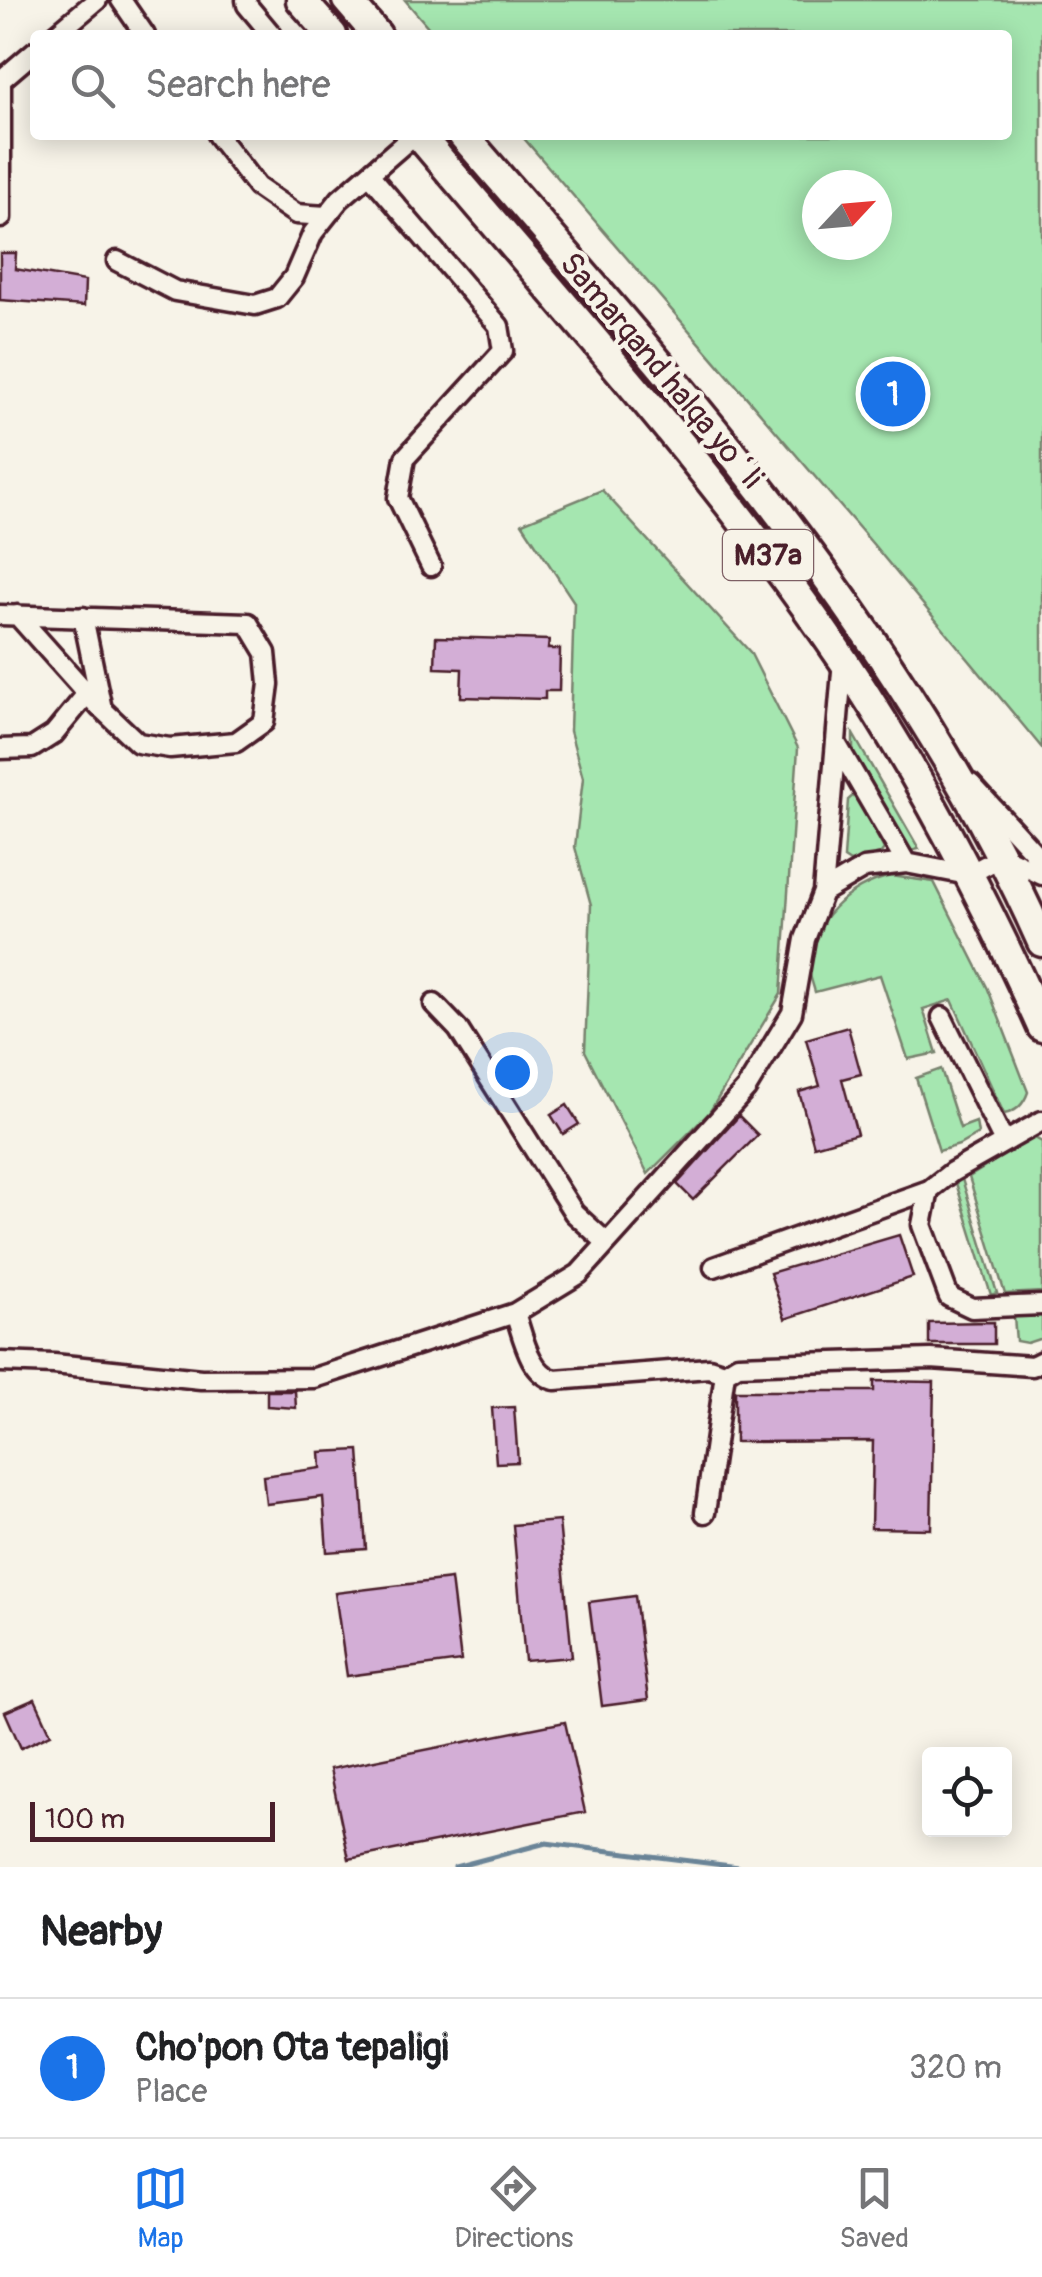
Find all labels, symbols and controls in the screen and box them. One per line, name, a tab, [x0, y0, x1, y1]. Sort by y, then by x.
search box	[30, 30, 1012, 140]
icon: search	[65, 58, 120, 113]
text: Search here	[145, 61, 331, 109]
north arrow	[802, 170, 892, 260]
street label: Samarqand halqa yoʻli	[551, 245, 772, 497]
pin: 1	[860, 356, 926, 432]
road number: M37a	[723, 530, 813, 580]
your location	[487, 1047, 538, 1098]
map controls	[922, 1747, 1012, 1837]
button: locate	[922, 1747, 1012, 1837]
scale bar	[30, 1797, 275, 1842]
text: 100 m	[45, 1802, 125, 1837]
text: Nearby	[40, 1906, 162, 1958]
text: Cho'pon Ota tepaligi	[135, 2024, 449, 2072]
text: 1	[66, 2048, 79, 2088]
text: 320 m	[909, 2048, 1002, 2088]
text: Place	[135, 2072, 207, 2112]
tab: Map	[133, 2161, 188, 2256]
tab: Directions	[454, 2161, 573, 2256]
tab: Saved	[839, 2161, 909, 2256]

